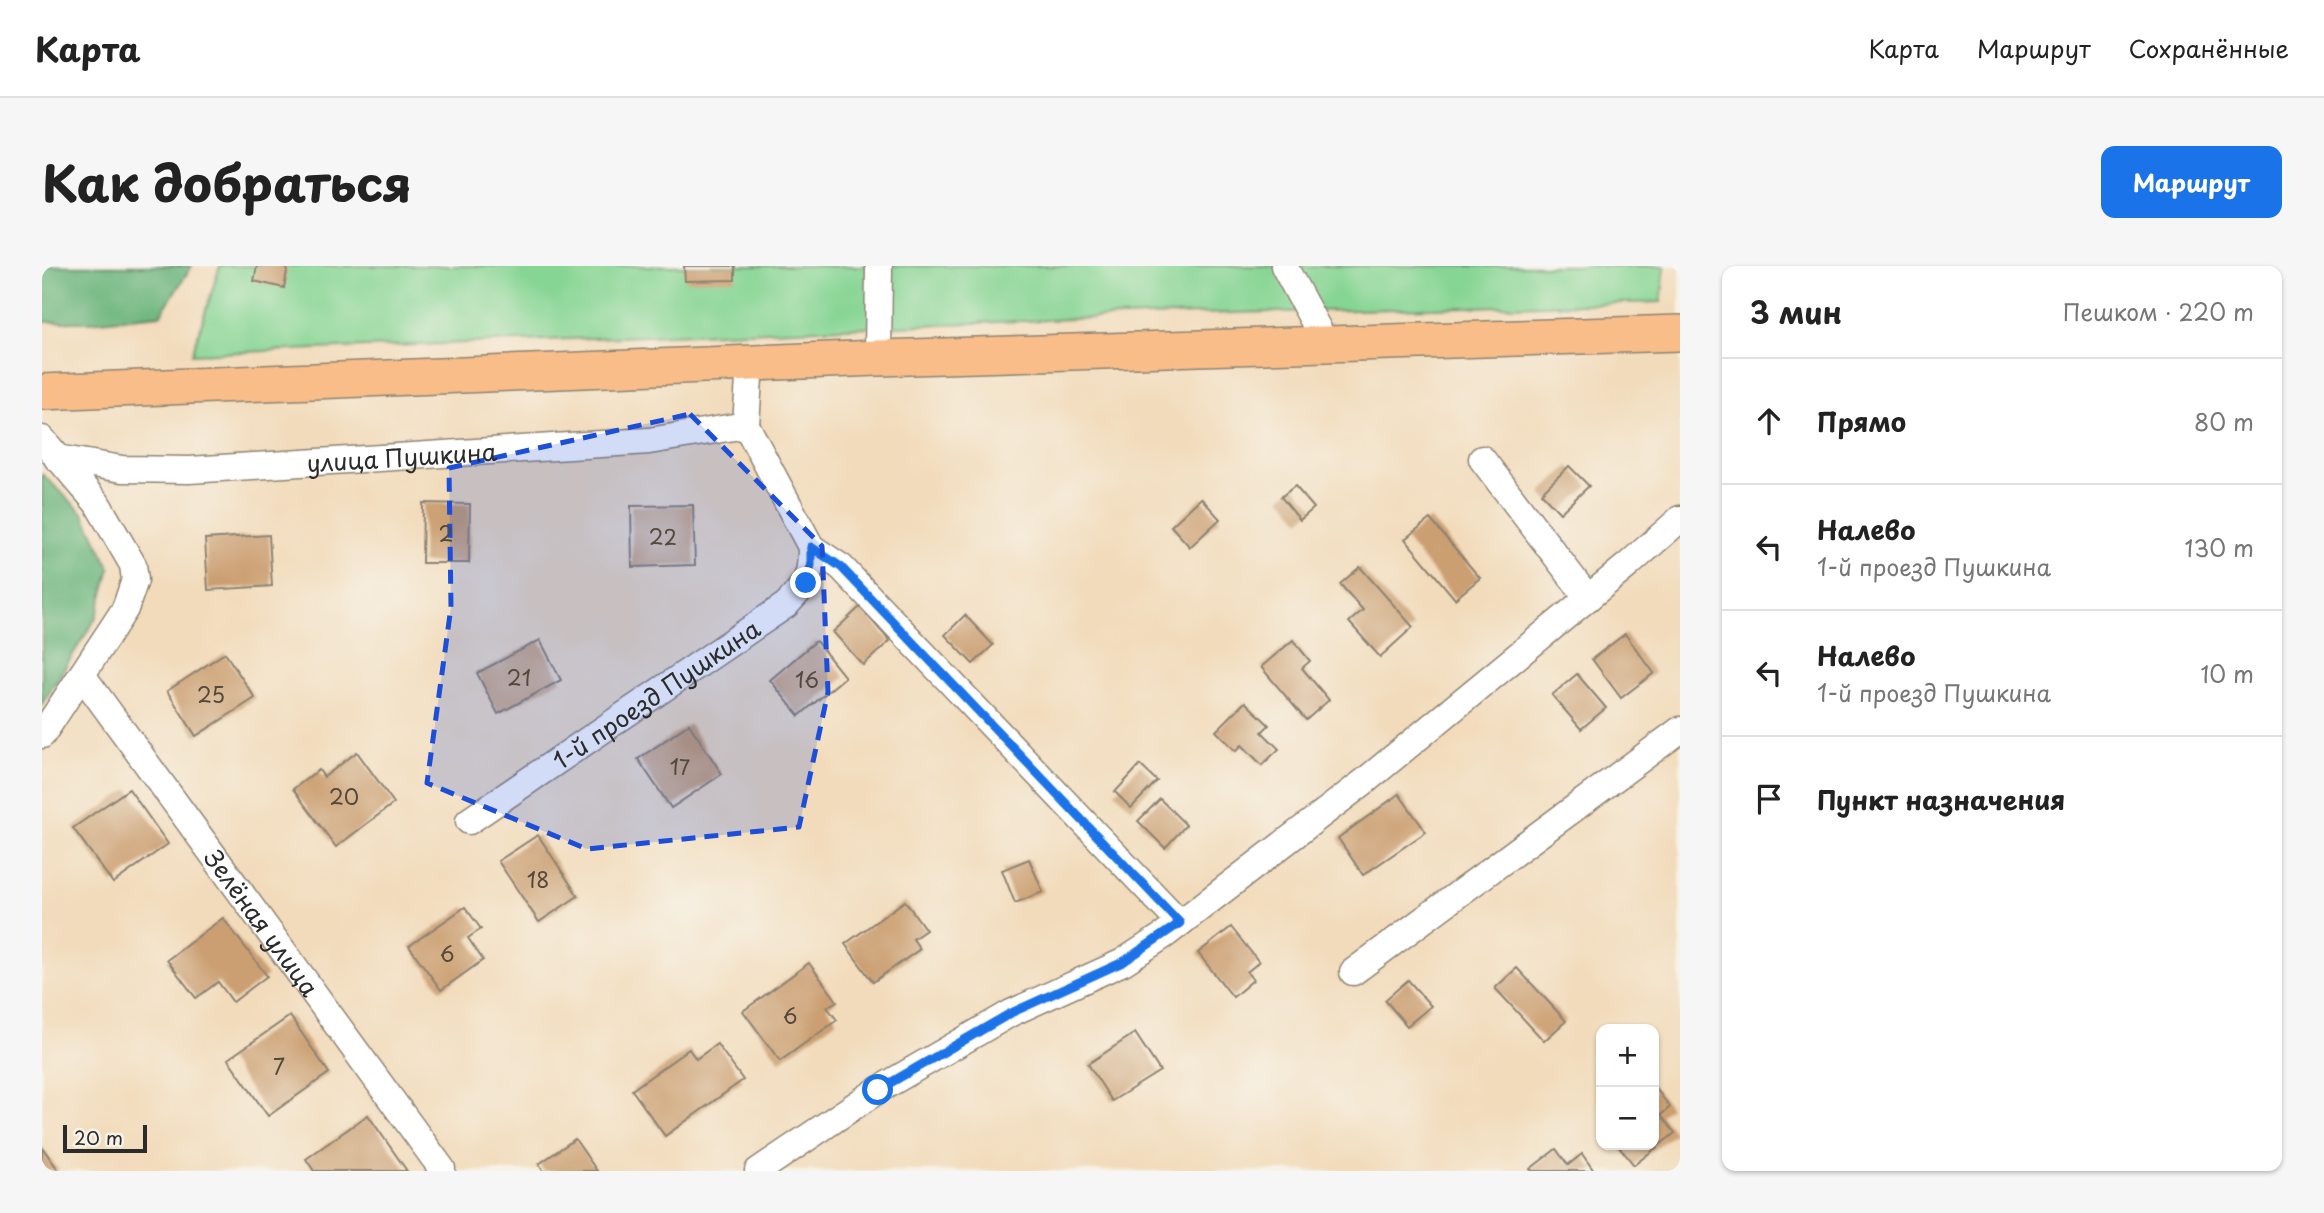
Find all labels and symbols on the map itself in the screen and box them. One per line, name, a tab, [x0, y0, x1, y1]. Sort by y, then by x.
street label: улица Пушкина	[305, 433, 498, 481]
house number: 2	[439, 517, 453, 549]
house number: 22	[649, 520, 677, 552]
route end	[790, 567, 821, 598]
street label: 1-й проезд Пушкина	[545, 610, 767, 777]
house number: 21	[507, 661, 531, 693]
house number: 16	[795, 663, 819, 695]
house number: 25	[197, 678, 225, 710]
house number: 17	[670, 750, 690, 782]
house number: 20	[329, 780, 359, 812]
street label: Зелёная улица	[196, 841, 328, 1003]
house number: 18	[527, 863, 549, 895]
house number: 6	[440, 937, 454, 969]
house number: 6	[783, 999, 797, 1031]
house number: 7	[273, 1050, 285, 1082]
route start	[862, 1074, 893, 1105]
scale bar	[63, 1122, 147, 1154]

